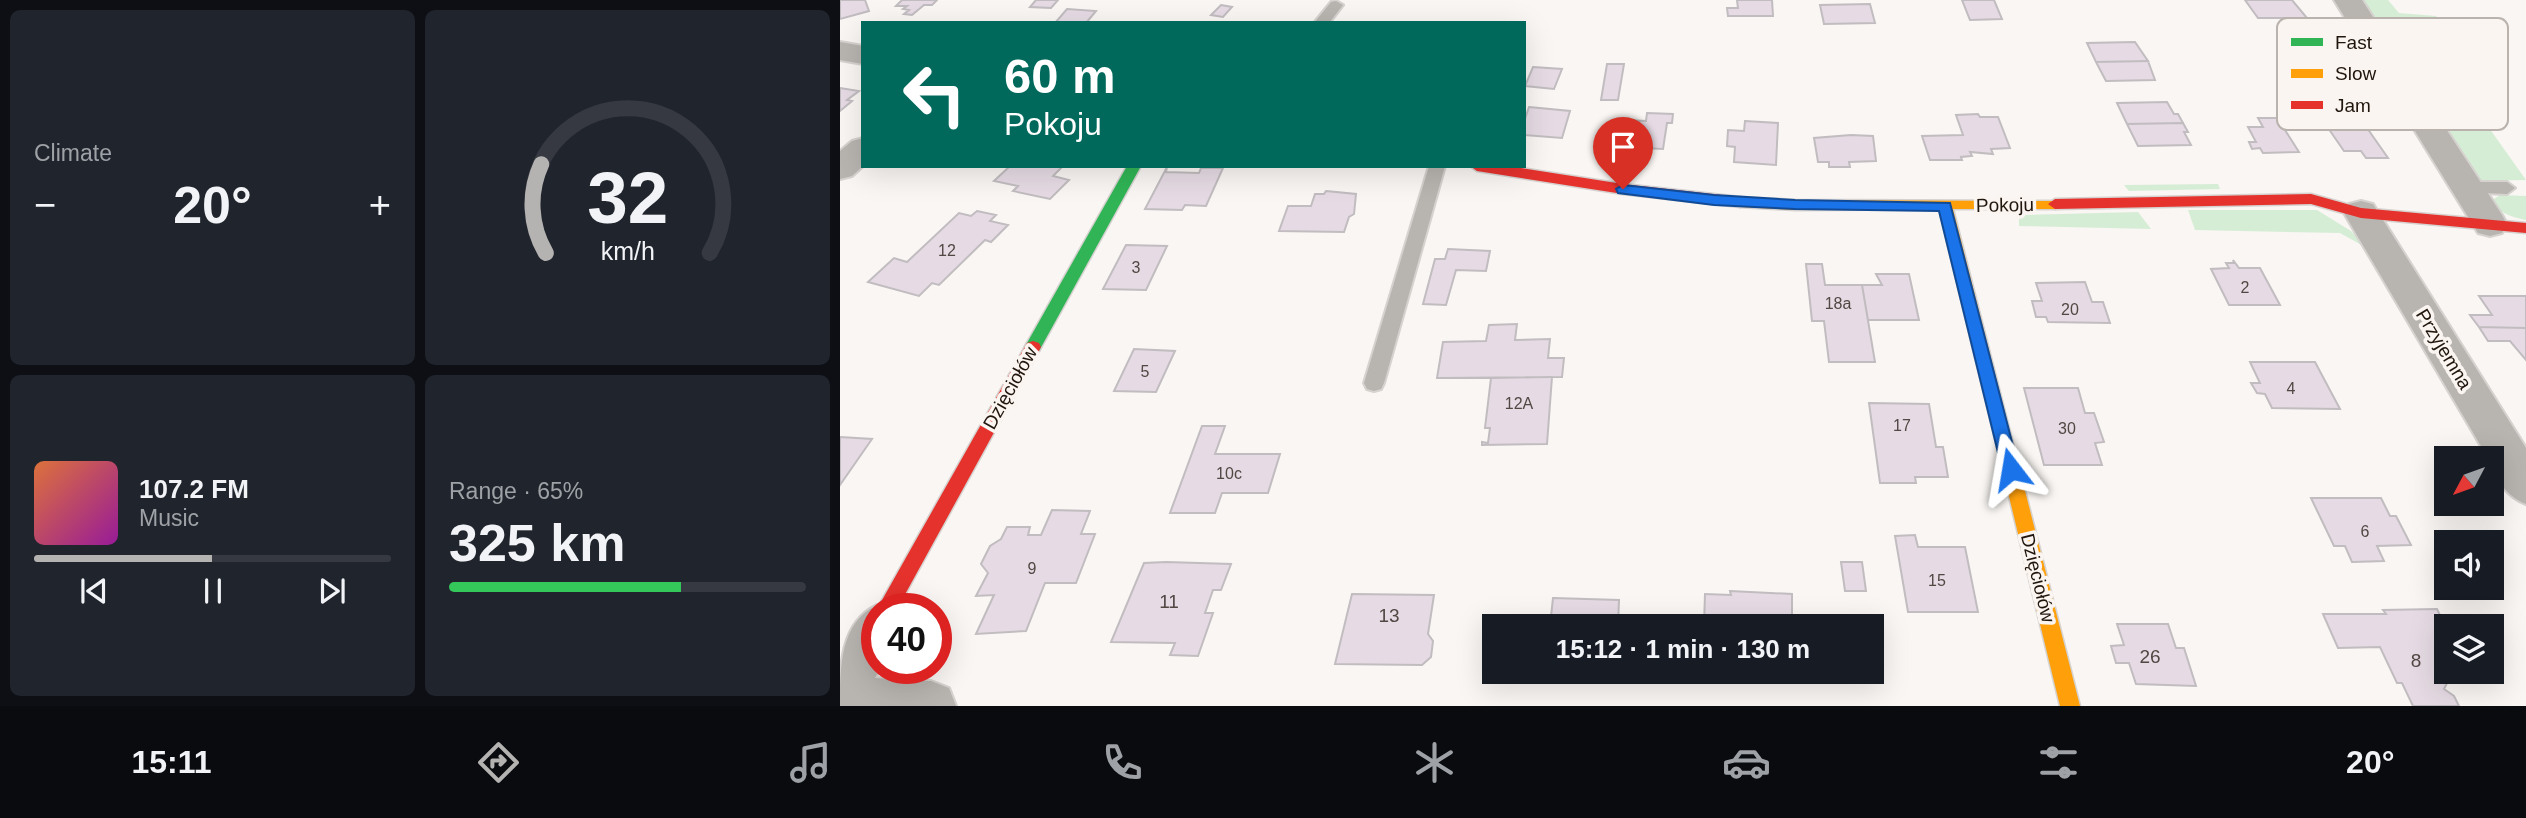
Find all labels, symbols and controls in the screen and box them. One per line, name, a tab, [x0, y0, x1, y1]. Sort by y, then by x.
legend	[2277, 18, 2508, 130]
text: Fast	[2335, 32, 2373, 53]
icon: left	[889, 49, 980, 140]
text: 60 m	[1004, 49, 1116, 103]
text: Slow	[2335, 63, 2376, 84]
text: Jam	[2335, 95, 2371, 116]
text: Pokoju	[1004, 106, 1102, 142]
pin	[1593, 117, 1653, 189]
icon: arrive	[1604, 128, 1642, 166]
text: Climate	[34, 140, 112, 166]
text: 32	[587, 158, 668, 239]
text: 20°	[173, 176, 252, 234]
text: −	[34, 184, 56, 226]
text: +	[369, 184, 391, 226]
street label: Pokoju	[1976, 194, 2034, 216]
text: km/h	[600, 237, 655, 265]
house number: 12	[938, 242, 956, 259]
house number: 3	[1132, 259, 1141, 276]
house number: 2	[2241, 279, 2250, 296]
house number: 18a	[1825, 295, 1851, 312]
house number: 20	[2061, 301, 2079, 318]
street label: Przyjemna	[2412, 305, 2476, 393]
street label: Dzięciołów	[979, 343, 1041, 433]
house number: 5	[1141, 363, 1150, 380]
house number: 4	[2287, 380, 2296, 397]
house number: 12A	[1505, 395, 1534, 412]
house number: 17	[1893, 417, 1911, 434]
house number: 30	[2058, 420, 2076, 437]
position arrow	[1974, 432, 2048, 506]
north arrow	[2434, 446, 2504, 516]
map controls	[2434, 446, 2504, 684]
house number: 10c	[1216, 465, 1242, 482]
text: 107.2 FM	[139, 474, 249, 504]
text: Range · 65%	[449, 478, 583, 504]
text: Music	[139, 505, 199, 531]
text: 325 km	[449, 514, 625, 572]
house number: 6	[2361, 523, 2370, 540]
button: sound	[2434, 530, 2504, 600]
street label: Dzięciołów	[2017, 531, 2059, 625]
house number: 9	[1028, 560, 1037, 577]
icon: previous	[75, 572, 113, 610]
icon: pause	[194, 572, 232, 610]
icon: next	[313, 572, 351, 610]
house number: 15	[1928, 572, 1946, 589]
house number: 11	[1159, 591, 1179, 612]
speed limit sign: 40	[861, 593, 952, 684]
house number: 13	[1378, 605, 1400, 626]
button: layers	[2434, 614, 2504, 684]
text: 15:12 · 1 min · 130 m	[1556, 634, 1810, 664]
house number: 26	[2139, 646, 2161, 667]
house number: 8	[2411, 650, 2421, 671]
icon: directions	[474, 738, 523, 787]
icon: music	[786, 738, 835, 787]
icon: phone	[1098, 738, 1147, 787]
icon: climate	[1410, 738, 1459, 787]
icon: car	[1722, 738, 1771, 787]
icon: filters	[2034, 738, 2083, 787]
text: 15:11	[131, 744, 212, 780]
text: 20°	[2346, 744, 2395, 780]

